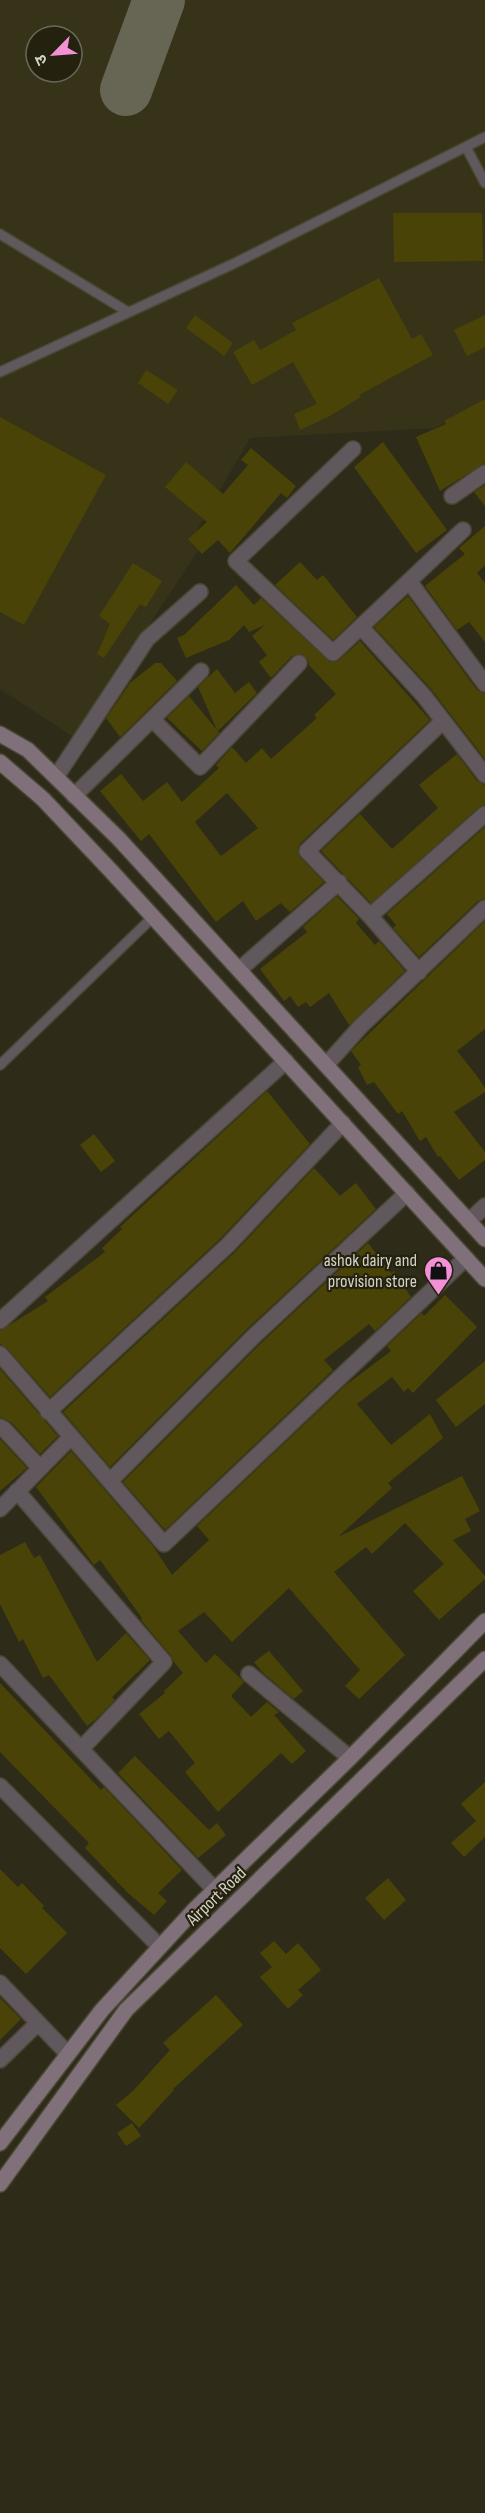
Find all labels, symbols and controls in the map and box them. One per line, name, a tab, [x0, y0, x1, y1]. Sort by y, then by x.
north arrow	[24, 24, 84, 84]
text: उ	[31, 51, 52, 68]
place label: ashok dairy and provision store	[324, 1250, 417, 1292]
shop icon: ashok dairy and provision store	[422, 1254, 454, 1296]
street label: Airport Road	[181, 1863, 251, 1931]

